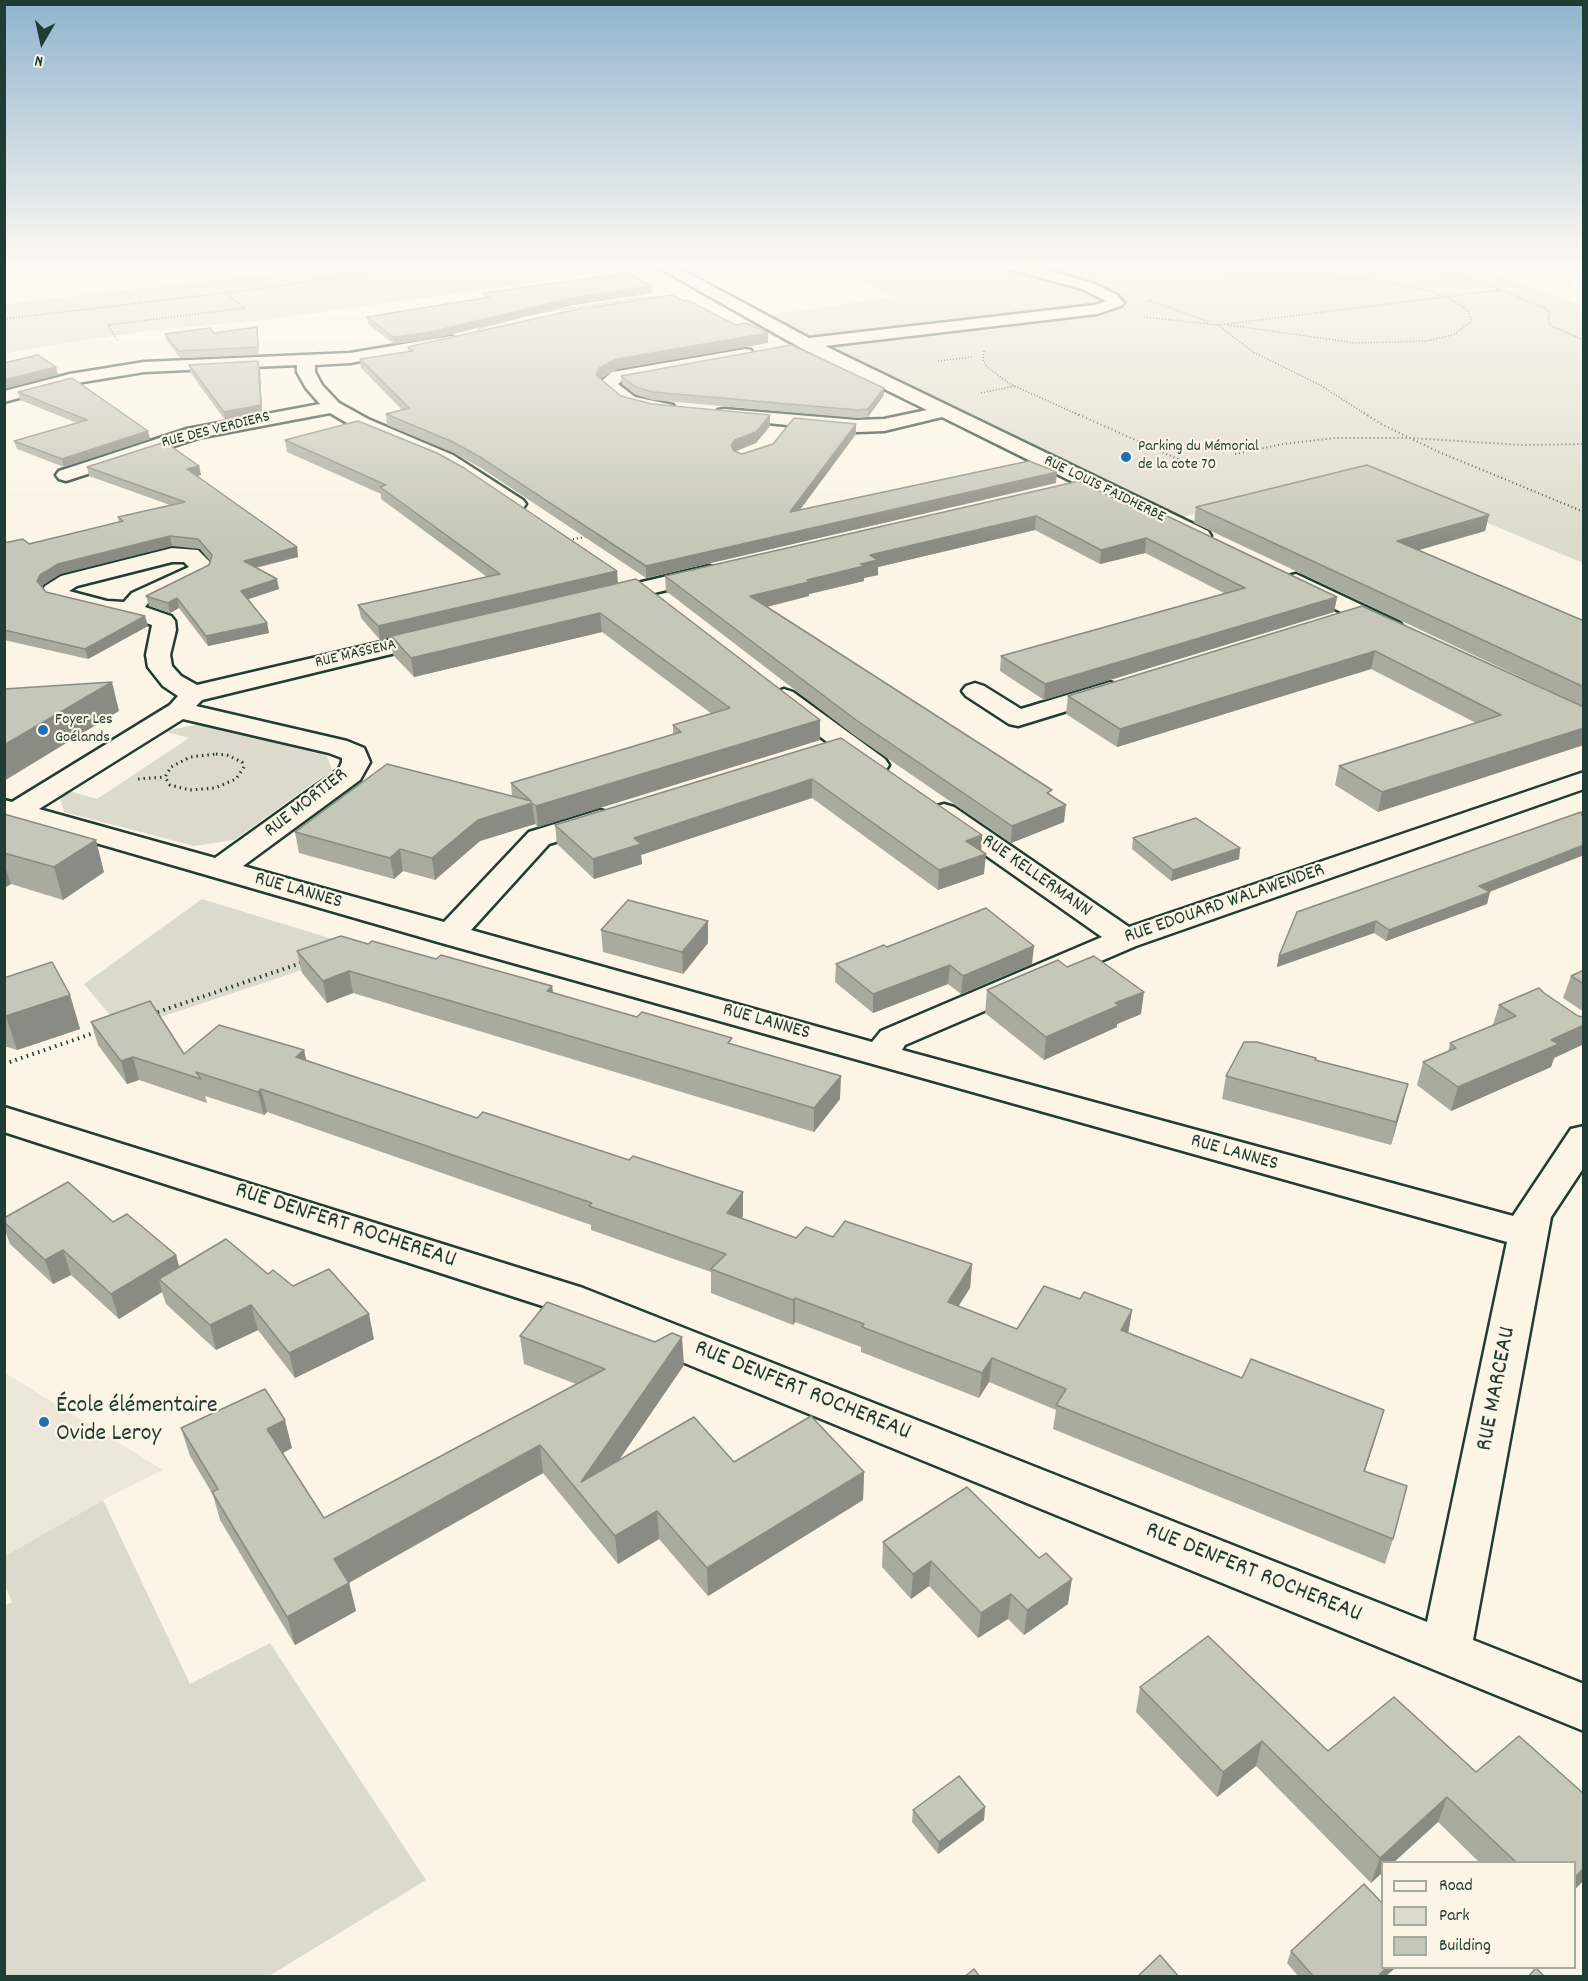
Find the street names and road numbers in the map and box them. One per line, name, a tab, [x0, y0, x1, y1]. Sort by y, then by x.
street label: RUE DES VERDIERS	[160, 408, 272, 454]
street label: RUE LOUIS FAIDHERBE	[1040, 452, 1168, 528]
street label: RUE MASSENA	[314, 636, 398, 674]
street label: RUE MORTIER	[261, 764, 353, 844]
street label: RUE KELLERMANN	[976, 830, 1096, 924]
street label: RUE EDOUARD WALAWENDER	[1122, 859, 1328, 951]
street label: RUE LANNES	[252, 868, 344, 916]
street label: RUE LANNES	[720, 999, 812, 1047]
street label: RUE LANNES	[1188, 1130, 1280, 1178]
street label: RUE DENFERT ROCHEREAU	[231, 1178, 459, 1276]
street label: RUE MARCEAU	[1472, 1324, 1524, 1454]
street label: RUE DENFERT ROCHEREAU	[690, 1335, 914, 1449]
street label: RUE DENFERT ROCHEREAU	[1141, 1517, 1365, 1631]

